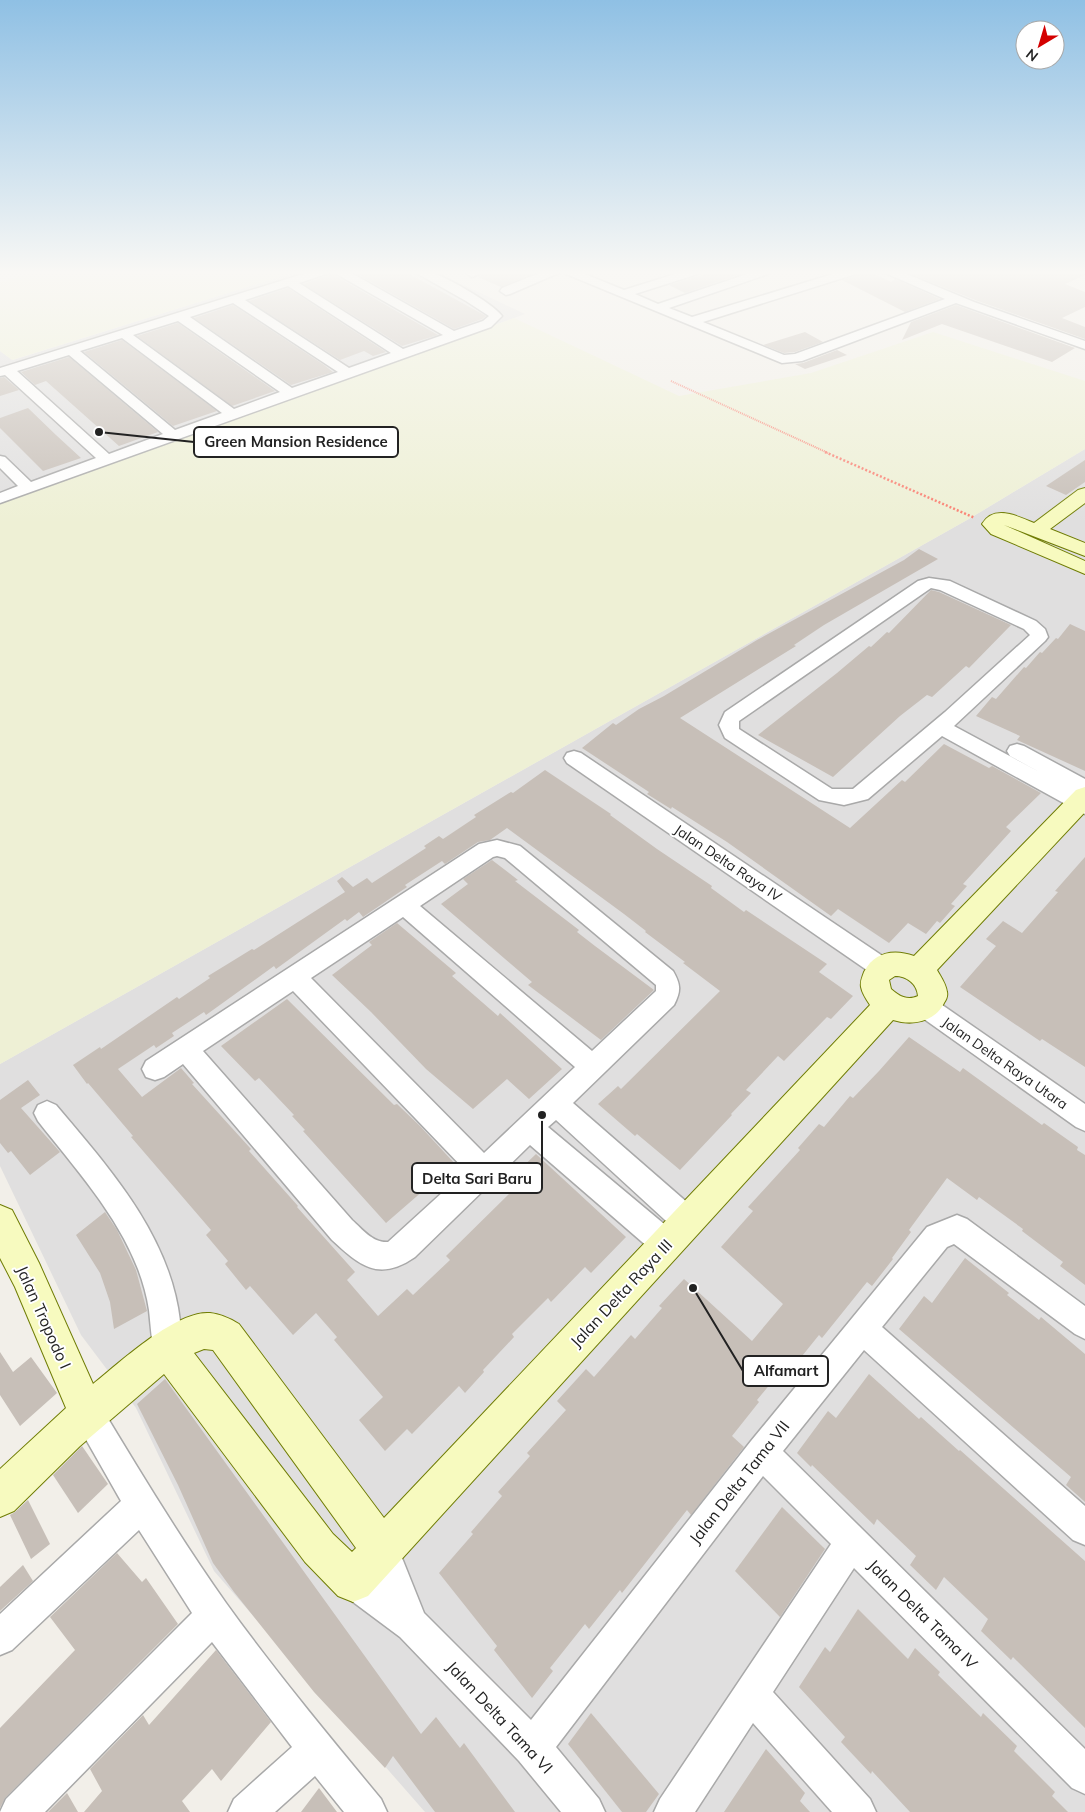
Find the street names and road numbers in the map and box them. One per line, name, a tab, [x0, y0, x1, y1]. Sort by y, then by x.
street label: Jalan Delta Raya IV	[671, 820, 785, 906]
street label: Jalan Delta Raya Utara	[939, 1013, 1071, 1113]
street label: Jalan Delta Raya III	[566, 1235, 676, 1351]
street label: Jalan Tropodo I	[12, 1262, 76, 1372]
street label: Jalan Delta Tama VII	[685, 1416, 793, 1548]
street label: Jalan Delta Tama IV	[864, 1555, 983, 1674]
street label: Jalan Delta Tama VI	[443, 1656, 557, 1778]

